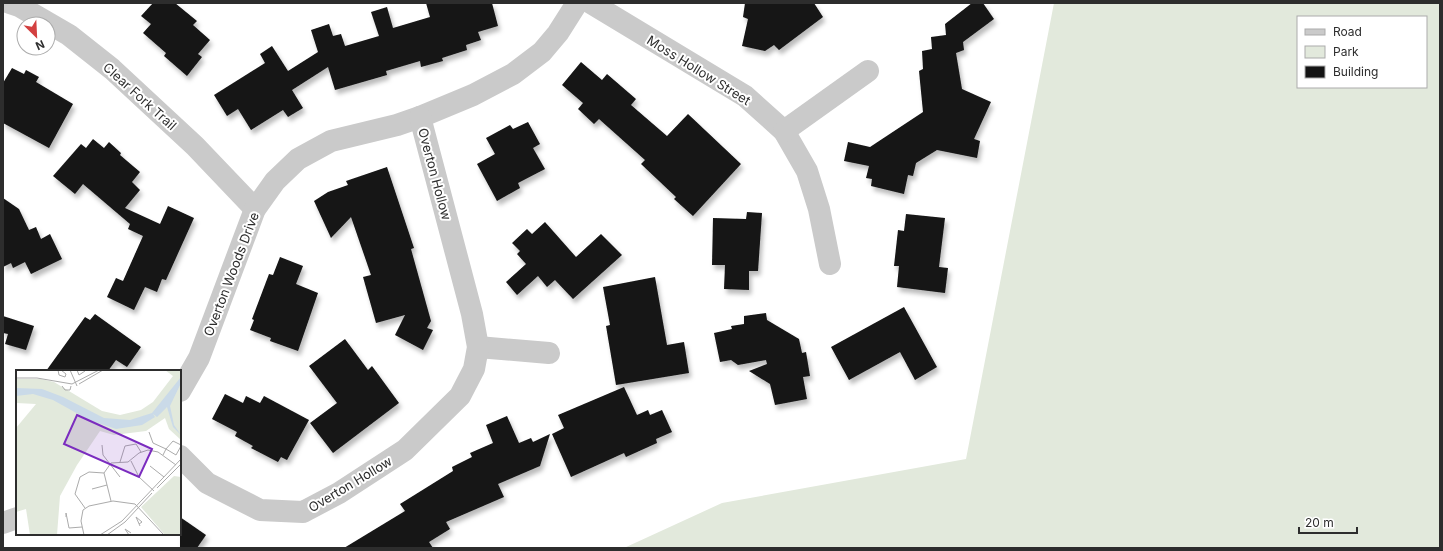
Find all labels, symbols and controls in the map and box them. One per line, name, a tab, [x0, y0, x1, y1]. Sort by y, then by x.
north arrow	[16, 16, 56, 56]
legend	[1297, 16, 1427, 88]
text: Road	[1333, 24, 1362, 39]
street label: Moss Hollow Street	[644, 32, 754, 108]
text: N	[33, 37, 47, 53]
text: Park	[1333, 44, 1359, 59]
street label: Clear Fork Trail	[100, 59, 180, 133]
text: Building	[1333, 64, 1378, 79]
street label: Overton Hollow	[415, 126, 455, 222]
street label: Overton Woods Drive	[200, 210, 262, 338]
inset map	[16, 370, 181, 535]
street label: Overton Hollow	[305, 453, 395, 515]
scale bar	[1299, 509, 1357, 535]
text: 20 m	[1305, 515, 1334, 530]

